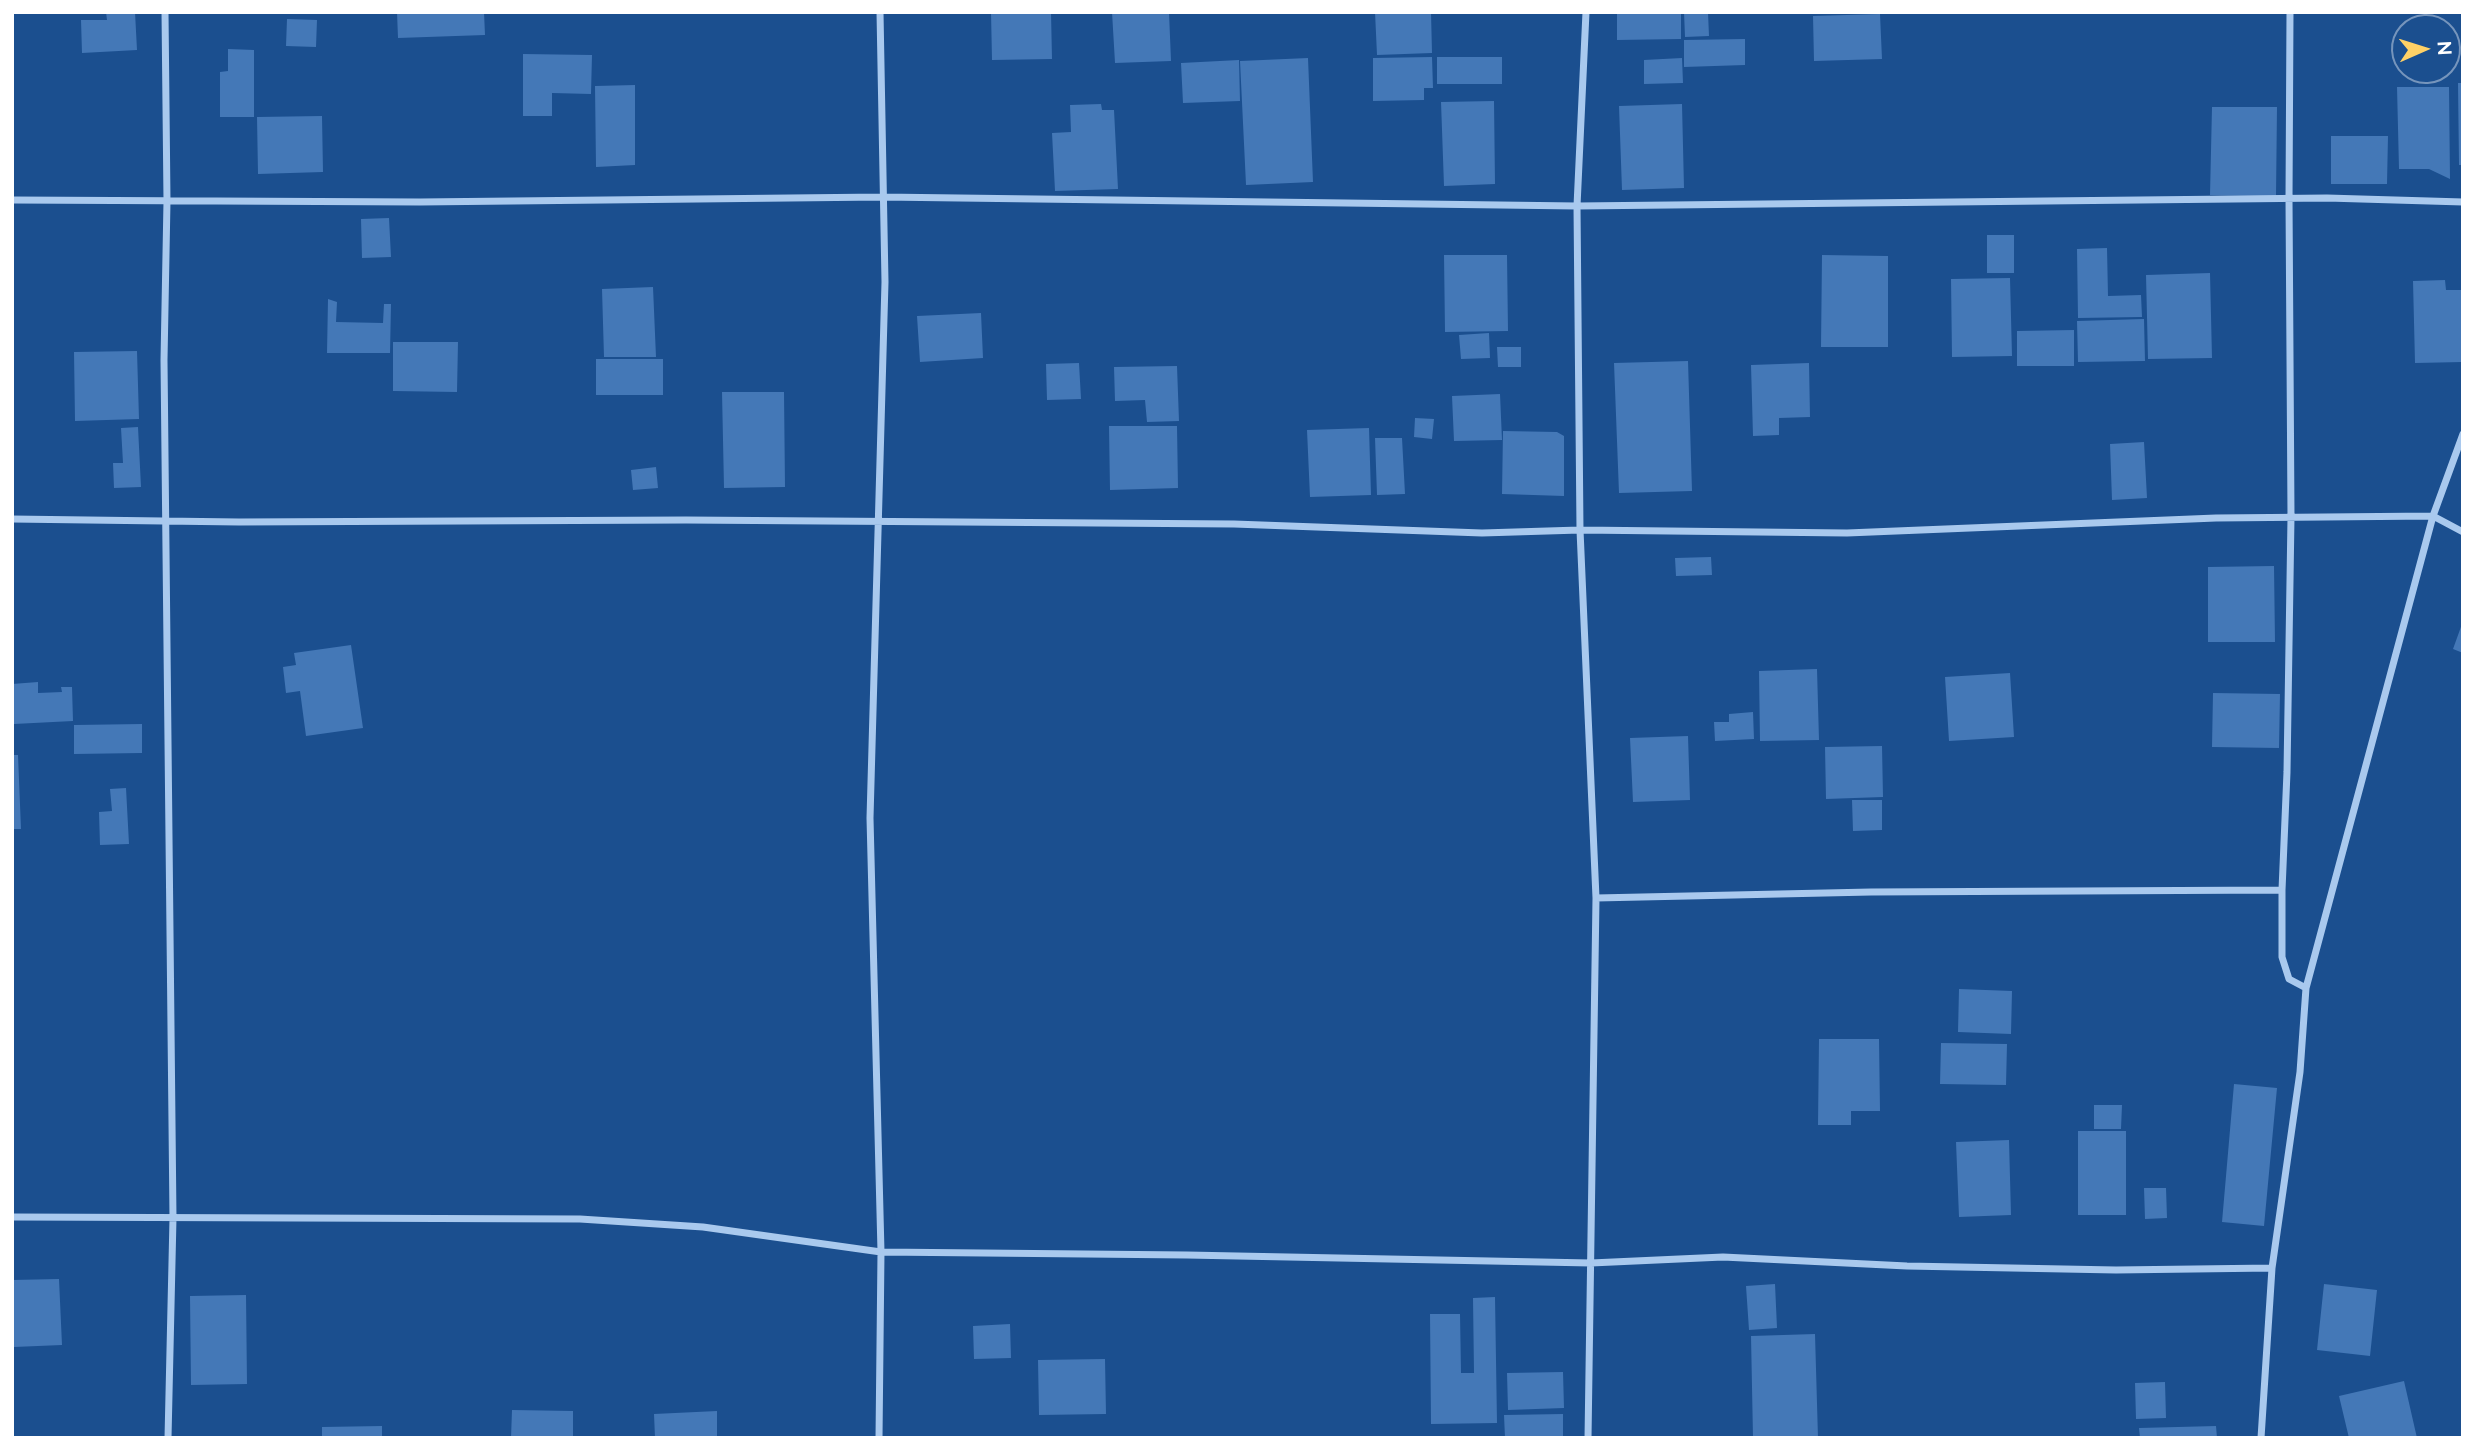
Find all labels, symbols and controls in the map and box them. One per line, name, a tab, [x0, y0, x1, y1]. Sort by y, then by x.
north arrow	[2391, 14, 2461, 84]
text: N	[2434, 40, 2456, 56]

